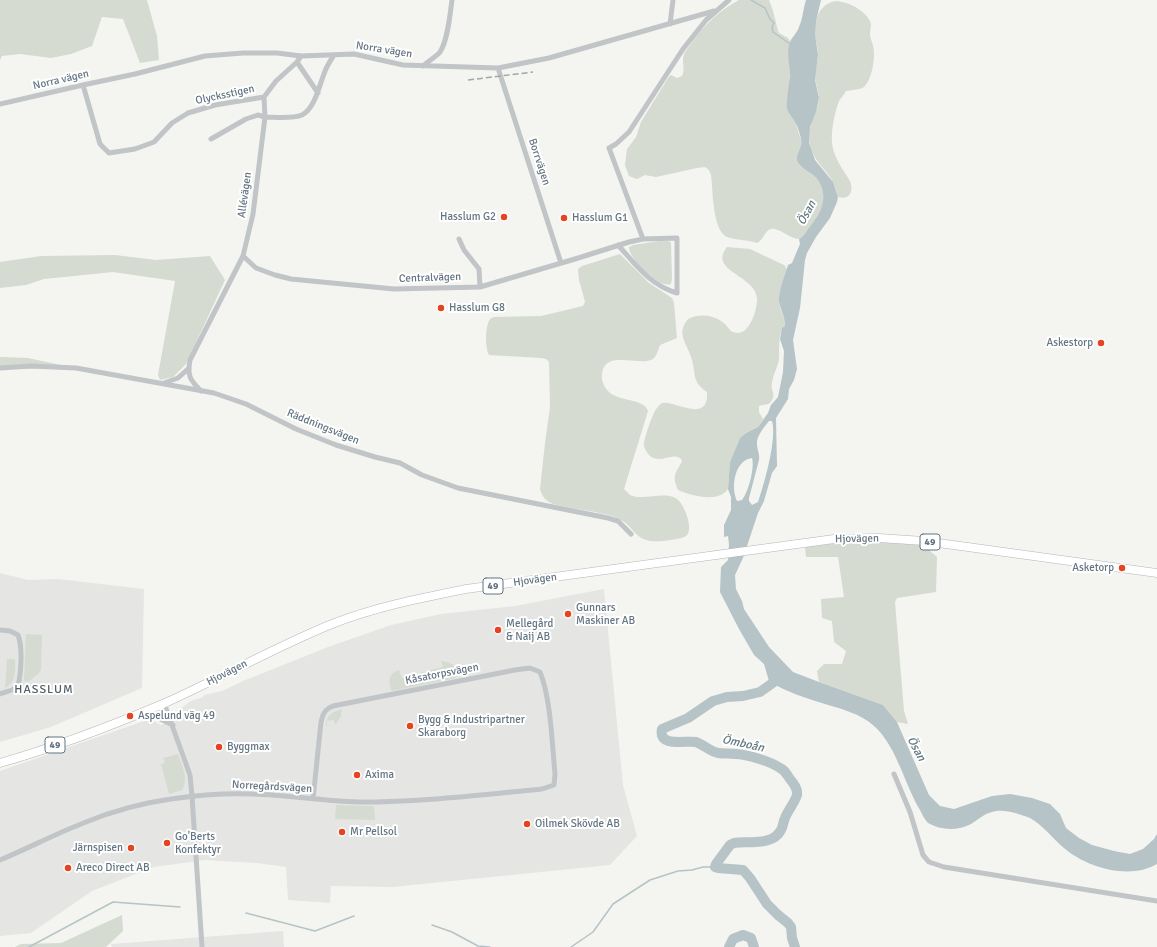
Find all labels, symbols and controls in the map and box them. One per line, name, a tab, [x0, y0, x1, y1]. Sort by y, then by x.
street label: Norra vägen	[355, 39, 413, 61]
street label: Norra vägen	[32, 67, 90, 93]
street label: Olycksstigen	[194, 82, 256, 108]
street label: Borrvägen	[525, 137, 553, 187]
street label: Allévägen	[235, 171, 255, 219]
water label: Ösan	[795, 198, 819, 228]
place label: Hasslum G2	[440, 210, 496, 224]
place label: Hasslum G1	[572, 211, 628, 225]
marker: Hasslum G2	[499, 212, 509, 222]
marker: Hasslum G1	[559, 213, 569, 223]
street label: Centralvägen	[399, 270, 461, 286]
place label: Hasslum G8	[449, 301, 505, 315]
marker: Hasslum G8	[436, 303, 446, 313]
place label: Askestorp	[1046, 336, 1093, 350]
marker: Askestorp	[1096, 338, 1106, 348]
street label: Räddningsvägen	[285, 406, 361, 448]
street label: Hjovägen	[835, 532, 879, 546]
road number: 49	[920, 534, 940, 550]
place label: Asketorp	[1072, 561, 1114, 575]
marker: Asketorp	[1117, 563, 1127, 573]
street label: Hjovägen	[512, 570, 558, 590]
road number: 49	[483, 578, 503, 594]
place label: Gunnars Maskiner AB	[576, 601, 635, 627]
marker: Gunnars Maskiner AB	[563, 609, 573, 619]
place label: Mellegård & Naij AB	[506, 617, 553, 643]
marker: Mellegård & Naij AB	[493, 625, 503, 635]
street label: Hjovägen	[204, 657, 250, 689]
street label: Kåsatorpsvägen	[404, 660, 480, 688]
district label: HASSLUM	[14, 683, 74, 697]
place label: Aspelund väg 49	[138, 709, 215, 723]
marker: Aspelund väg 49	[125, 711, 135, 721]
place label: Bygg & Industripartner Skaraborg	[418, 713, 525, 739]
marker: Bygg & Industripartner Skaraborg	[405, 721, 415, 731]
water label: Ömboån	[721, 733, 765, 755]
water label: Ösan	[904, 734, 928, 764]
road number: 49	[45, 737, 65, 753]
place label: Byggmax	[227, 740, 270, 754]
marker: Byggmax	[214, 742, 224, 752]
place label: Axima	[365, 768, 394, 782]
marker: Axima	[352, 770, 362, 780]
street label: Norregårdsvägen	[232, 778, 312, 796]
place label: Oilmek Skövde AB	[535, 817, 620, 831]
marker: Oilmek Skövde AB	[522, 819, 532, 829]
place label: Mr Pellsol	[350, 825, 397, 839]
marker: Mr Pellsol	[337, 827, 347, 837]
place label: Go'Berts Konfektyr	[175, 830, 221, 856]
marker: Go'Berts Konfektyr	[162, 838, 172, 848]
place label: Järnspisen	[73, 841, 123, 855]
marker: Järnspisen	[126, 843, 136, 853]
place label: Areco Direct AB	[76, 861, 150, 875]
marker: Areco Direct AB	[63, 863, 73, 873]

